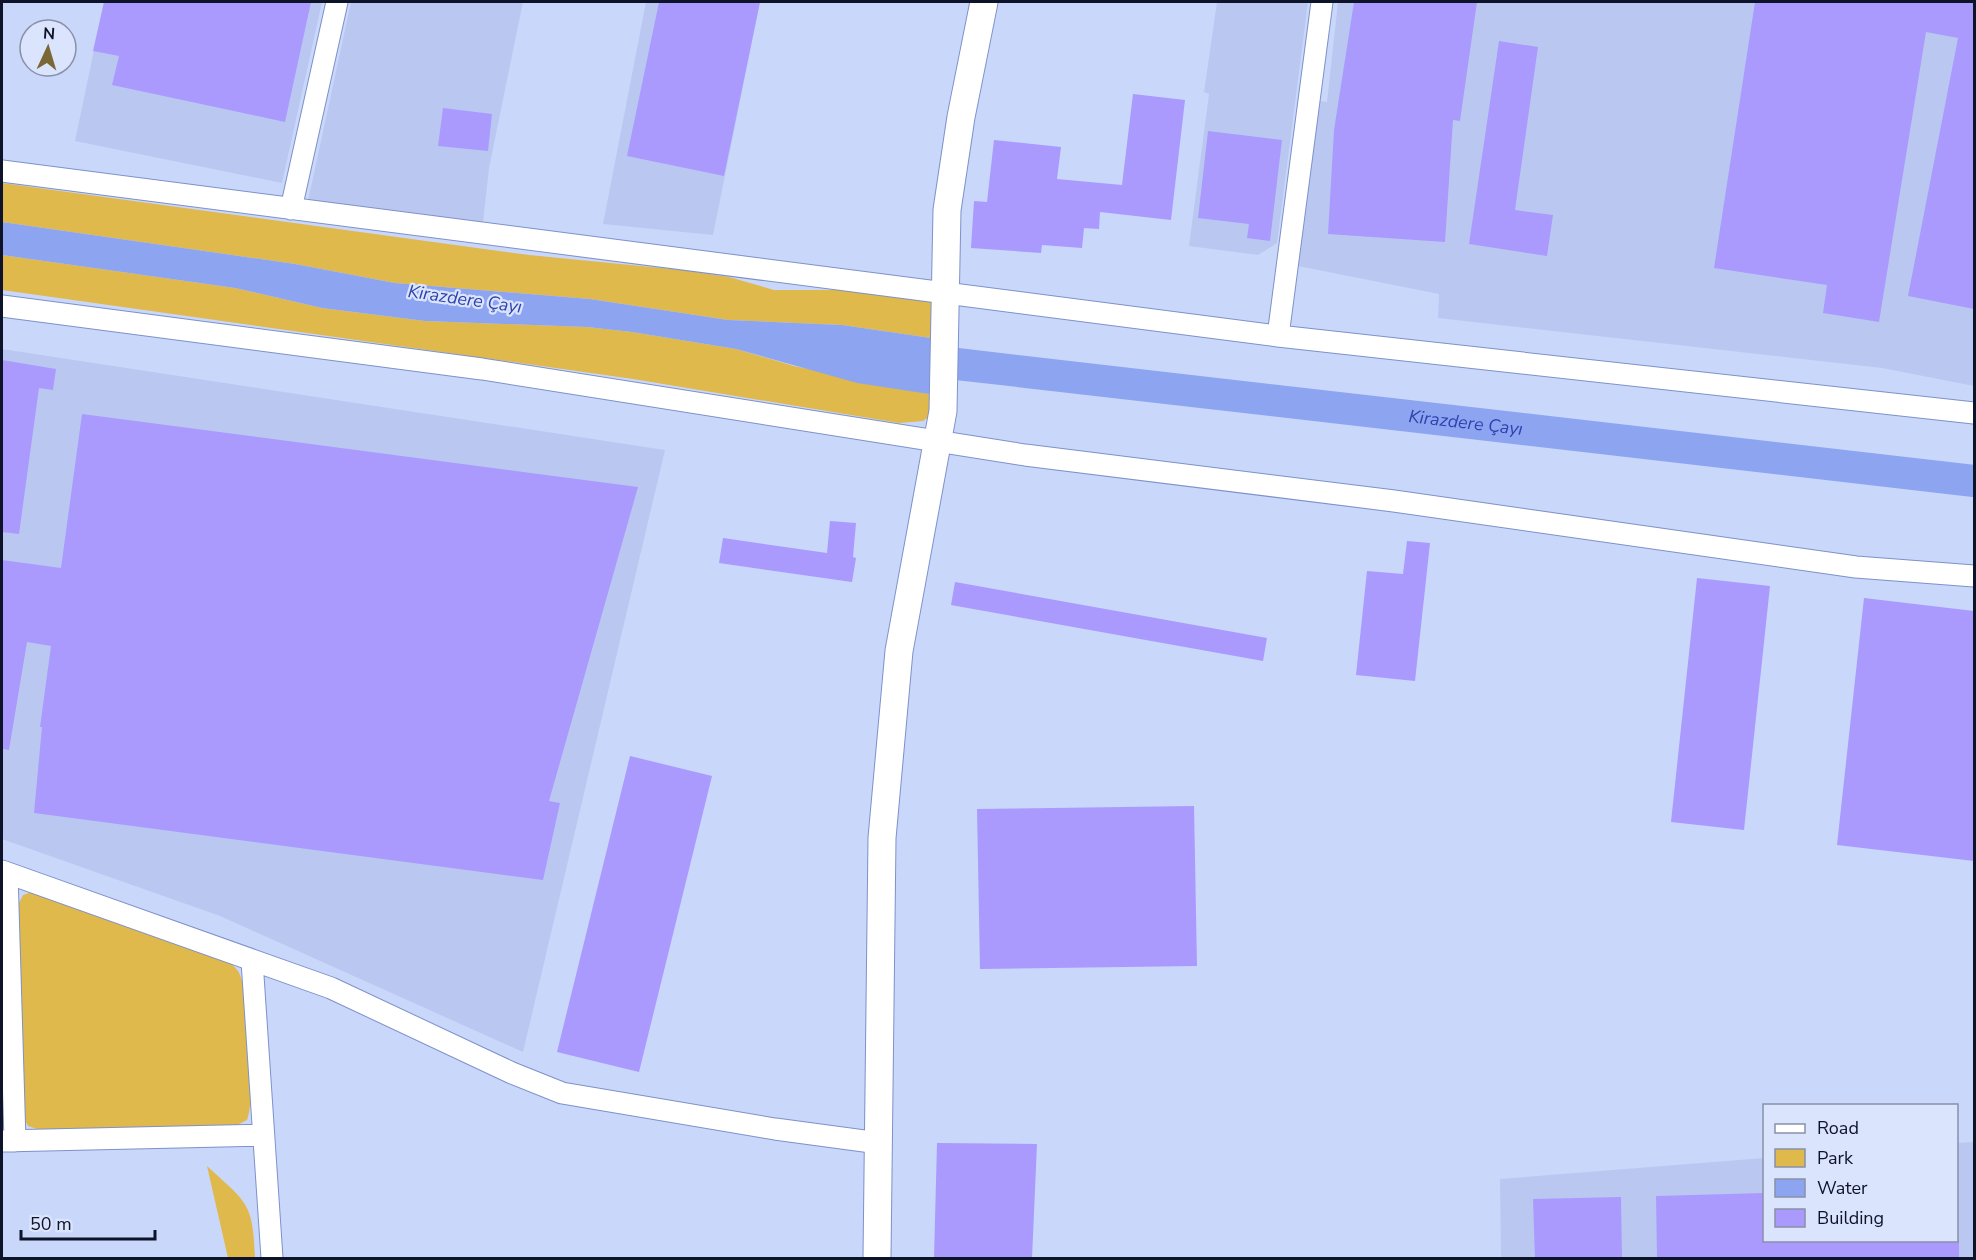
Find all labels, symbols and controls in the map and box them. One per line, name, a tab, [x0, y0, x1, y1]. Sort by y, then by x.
north arrow	[18, 18, 78, 78]
text: N	[42, 23, 56, 45]
water label: Kirazdere Çayı	[406, 279, 524, 319]
water label: Kirazdere Çayı	[1407, 404, 1524, 441]
legend	[1763, 1104, 1958, 1242]
text: Road	[1817, 1116, 1859, 1140]
text: Park	[1817, 1146, 1854, 1170]
text: Water	[1817, 1176, 1868, 1200]
scale bar	[21, 1203, 154, 1241]
text: Building	[1817, 1206, 1884, 1230]
text: 50 m	[30, 1212, 72, 1236]

